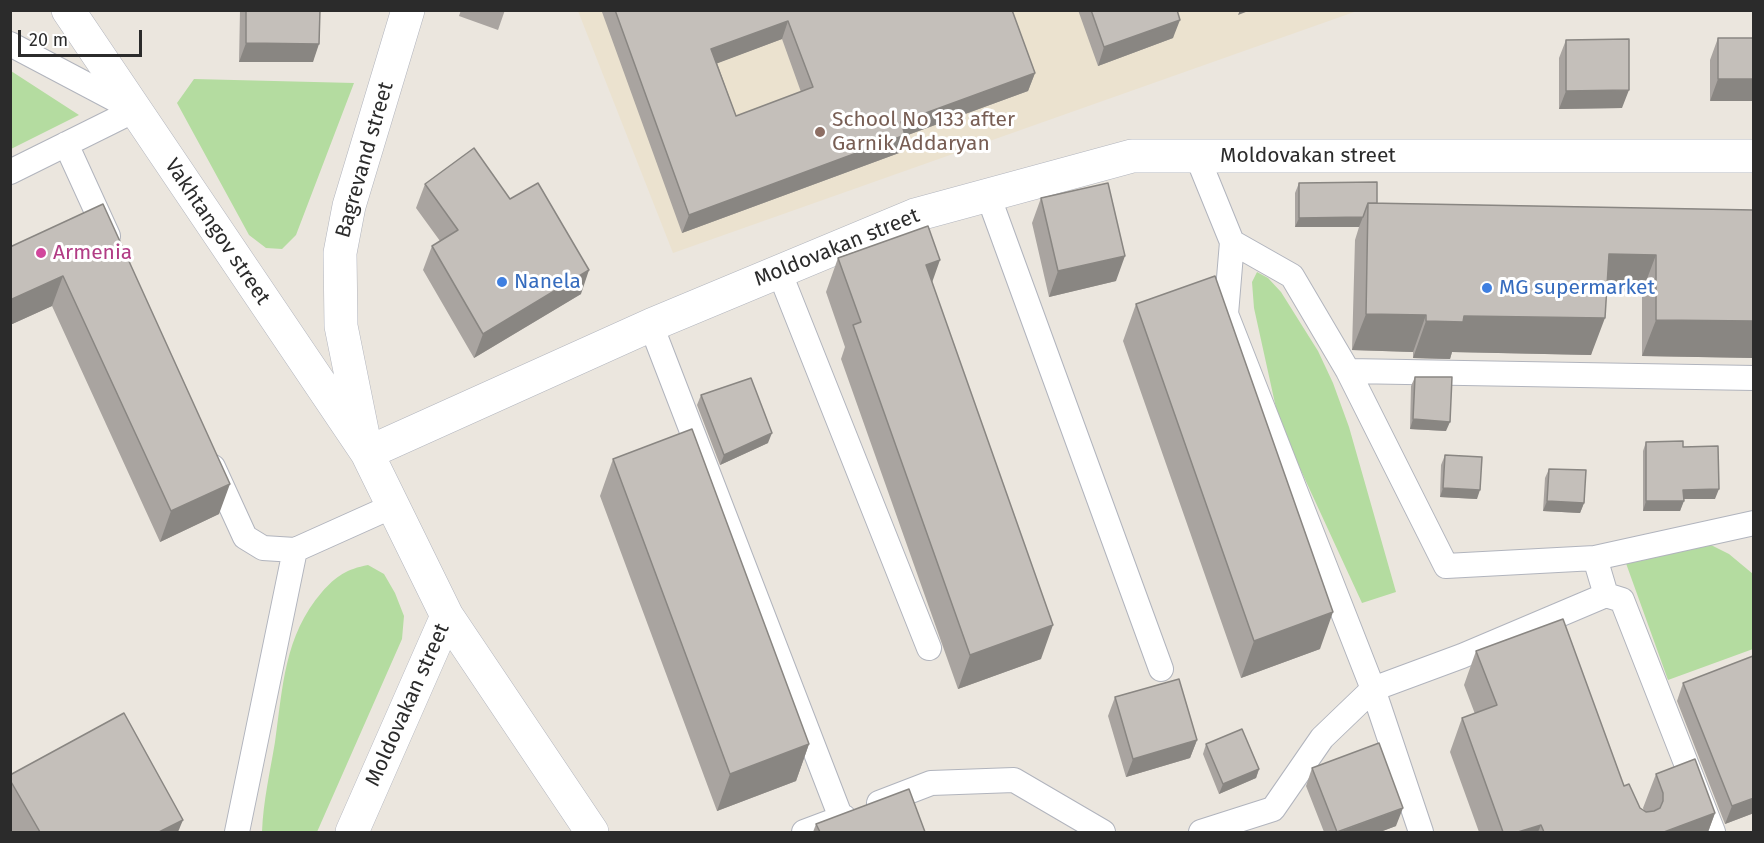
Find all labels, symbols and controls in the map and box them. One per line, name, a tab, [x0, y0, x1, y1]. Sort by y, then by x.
scale bar	[21, 18, 146, 56]
text: 20 m	[29, 29, 68, 51]
street label: Bagrevand street	[331, 79, 399, 241]
place label: School No 133 after Garnik Addaryan	[832, 107, 1015, 157]
marker: School No 133 after Garnik Addaryan	[813, 125, 827, 139]
street label: Moldovakan street	[1220, 143, 1396, 169]
street label: Vakhtangov street	[159, 154, 275, 310]
street label: Moldovakan street	[751, 203, 923, 293]
place label: Armenia	[53, 240, 132, 266]
marker: Armenia	[34, 246, 48, 260]
place label: Nanela	[514, 269, 581, 295]
marker: Nanela	[495, 275, 509, 289]
place label: MG supermarket	[1499, 275, 1655, 301]
marker: MG supermarket	[1480, 281, 1494, 295]
street label: Moldovakan street	[361, 620, 455, 790]

